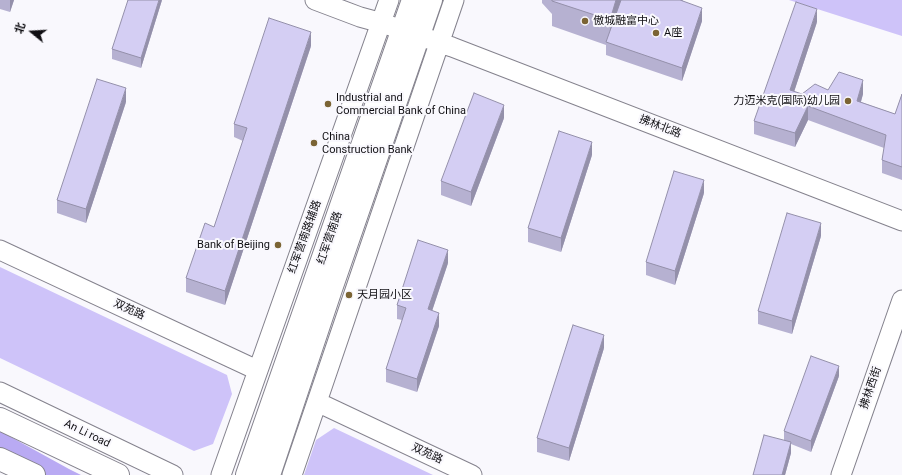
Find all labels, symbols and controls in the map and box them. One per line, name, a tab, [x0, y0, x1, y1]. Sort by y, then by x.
north arrow	[12, 12, 52, 52]
place label: 傲城融富中心	[593, 14, 659, 28]
marker: 傲城融富中心	[580, 16, 590, 26]
text: 北	[12, 21, 28, 35]
place label: A座	[664, 26, 682, 40]
marker: A座	[651, 28, 661, 38]
place label: Industrial and Commercial Bank of China	[336, 91, 466, 117]
place label: 力迈米克(国际)幼儿园	[733, 94, 840, 108]
marker: 力迈米克(国际)幼儿园	[843, 96, 853, 106]
marker: Industrial and Commercial Bank of China	[323, 99, 333, 109]
street label: 拂林北路	[637, 113, 683, 141]
place label: China Construction Bank	[322, 130, 412, 156]
marker: China Construction Bank	[309, 138, 319, 148]
street label: 红军营南路辅路	[286, 199, 324, 275]
street label: 红军营南路	[315, 210, 345, 266]
place label: Bank of Beijing	[197, 238, 270, 252]
marker: Bank of Beijing	[273, 240, 283, 250]
place label: 天月园小区	[357, 288, 412, 302]
marker: 天月园小区	[344, 290, 354, 300]
street label: 双苑路	[111, 297, 147, 323]
street label: 拂林西街	[858, 365, 884, 411]
street label: An Li road	[62, 417, 112, 451]
street label: 双苑路	[409, 441, 445, 467]

